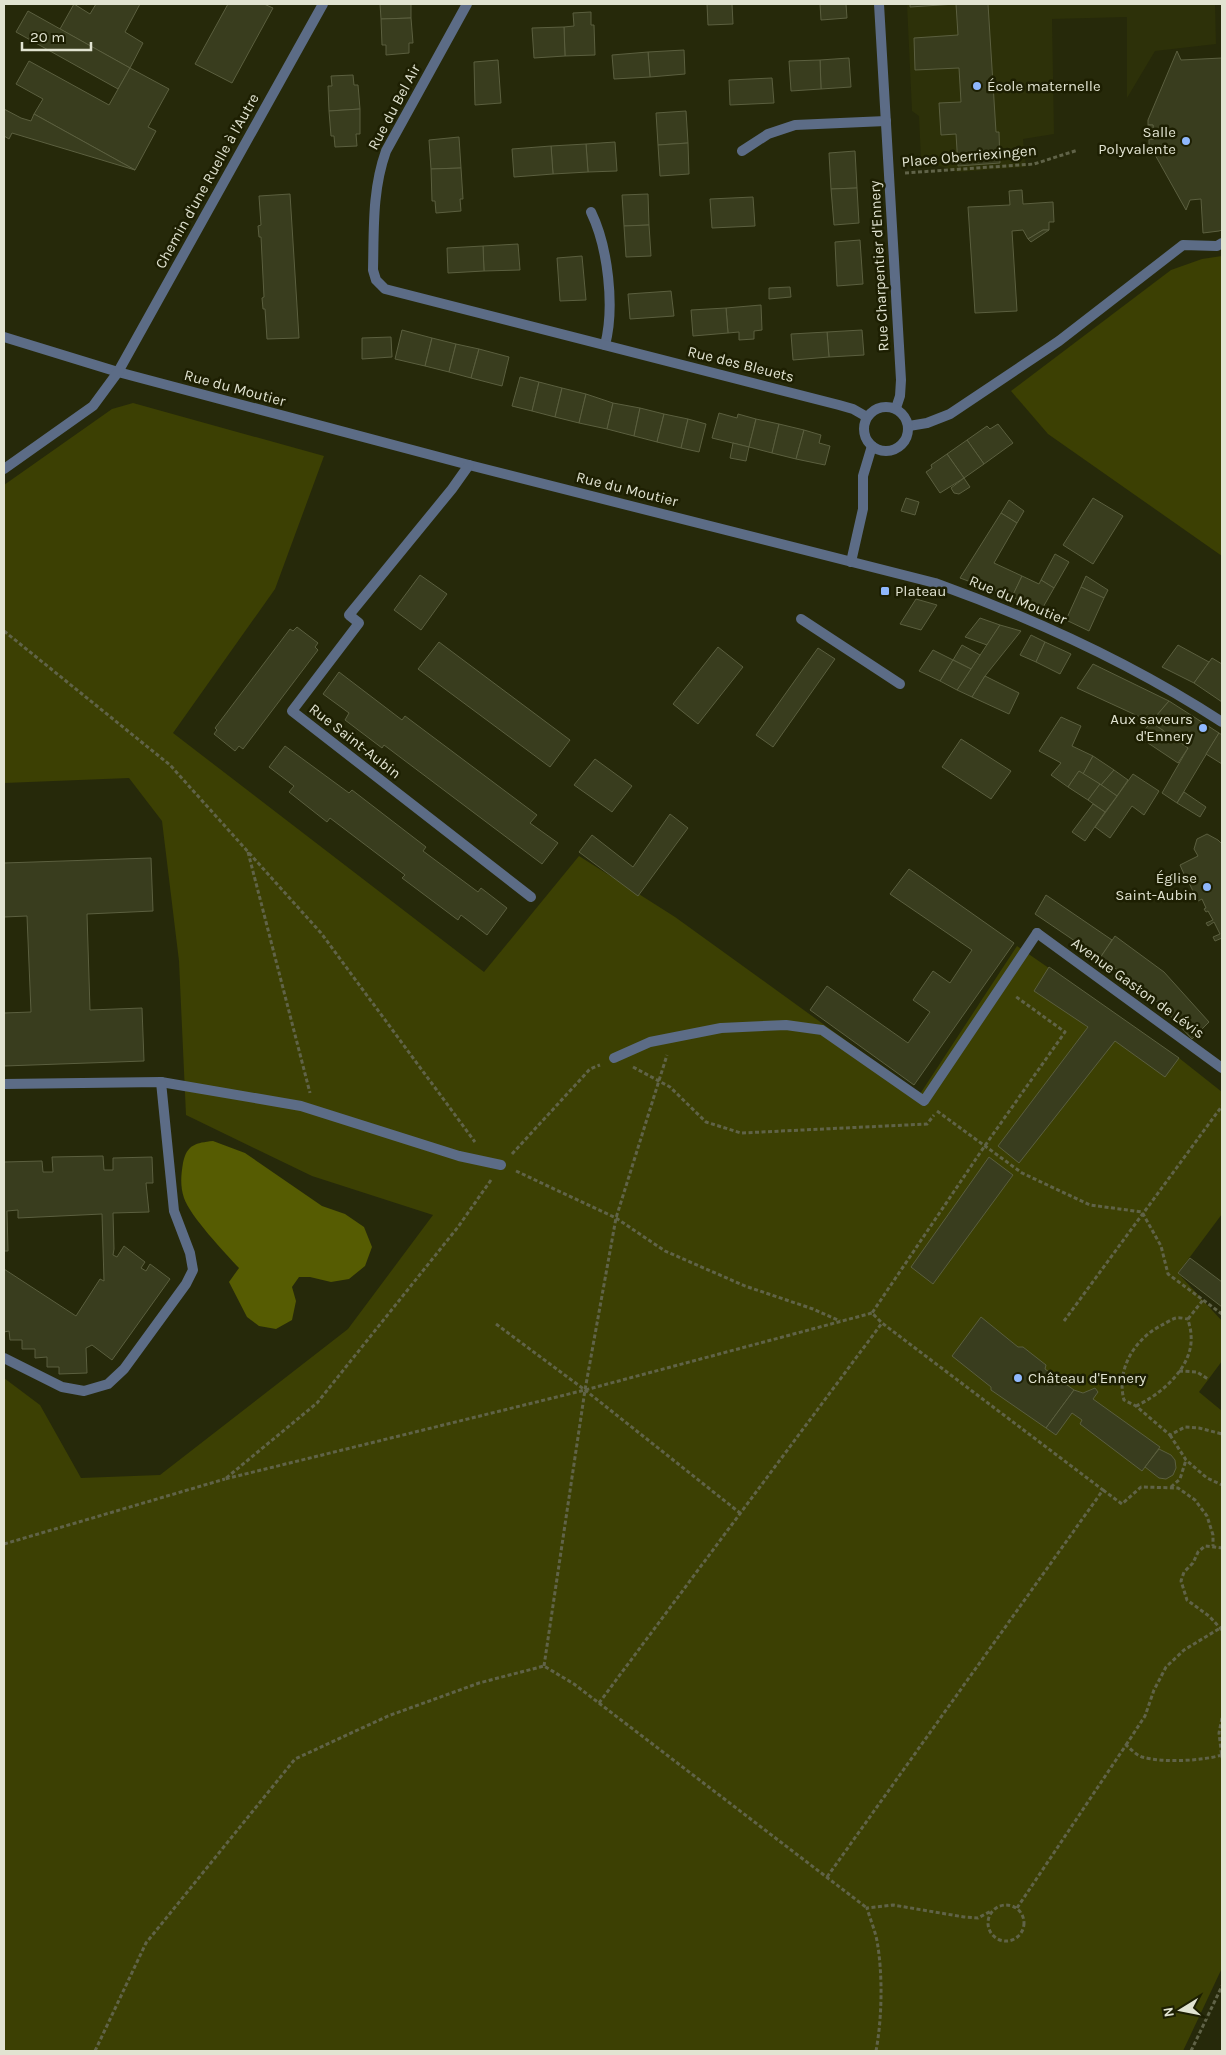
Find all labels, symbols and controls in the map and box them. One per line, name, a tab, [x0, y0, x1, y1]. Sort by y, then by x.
scale bar	[22, 20, 91, 52]
text: 20 m	[30, 28, 65, 46]
street label: Rue du Bel Air	[364, 61, 424, 153]
place label: École maternelle	[987, 77, 1101, 95]
marker: École maternelle	[971, 80, 983, 92]
street label: Chemin d'une Ruelle à l'Autre	[151, 90, 263, 272]
place label: Salle Polyvalente	[1098, 123, 1176, 158]
marker: Salle Polyvalente	[1180, 135, 1192, 147]
street label: Place Oberriexingen	[901, 141, 1037, 171]
street label: Rue Charpentier d'Ennery	[866, 180, 892, 352]
street label: Rue des Bleuets	[686, 342, 796, 386]
street label: Rue du Moutier	[182, 366, 288, 410]
street label: Rue du Moutier	[574, 468, 680, 510]
street label: Rue du Moutier	[966, 571, 1070, 629]
place label: Plateau	[895, 582, 946, 600]
marker: Plateau	[879, 585, 891, 597]
street label: Rue Saint-Aubin	[306, 700, 404, 782]
place label: Aux saveurs d'Ennery	[1110, 710, 1193, 745]
marker: Aux saveurs d'Ennery	[1197, 722, 1209, 734]
place label: Église Saint-Aubin	[1115, 869, 1197, 904]
marker: Église Saint-Aubin	[1201, 881, 1213, 893]
street label: Avenue Gaston de Lévis	[1068, 934, 1208, 1042]
place label: Château d'Ennery	[1028, 1369, 1146, 1387]
marker: Château d'Ennery	[1012, 1372, 1024, 1384]
north arrow	[1156, 1985, 1206, 2035]
text: N	[1159, 2006, 1178, 2019]

